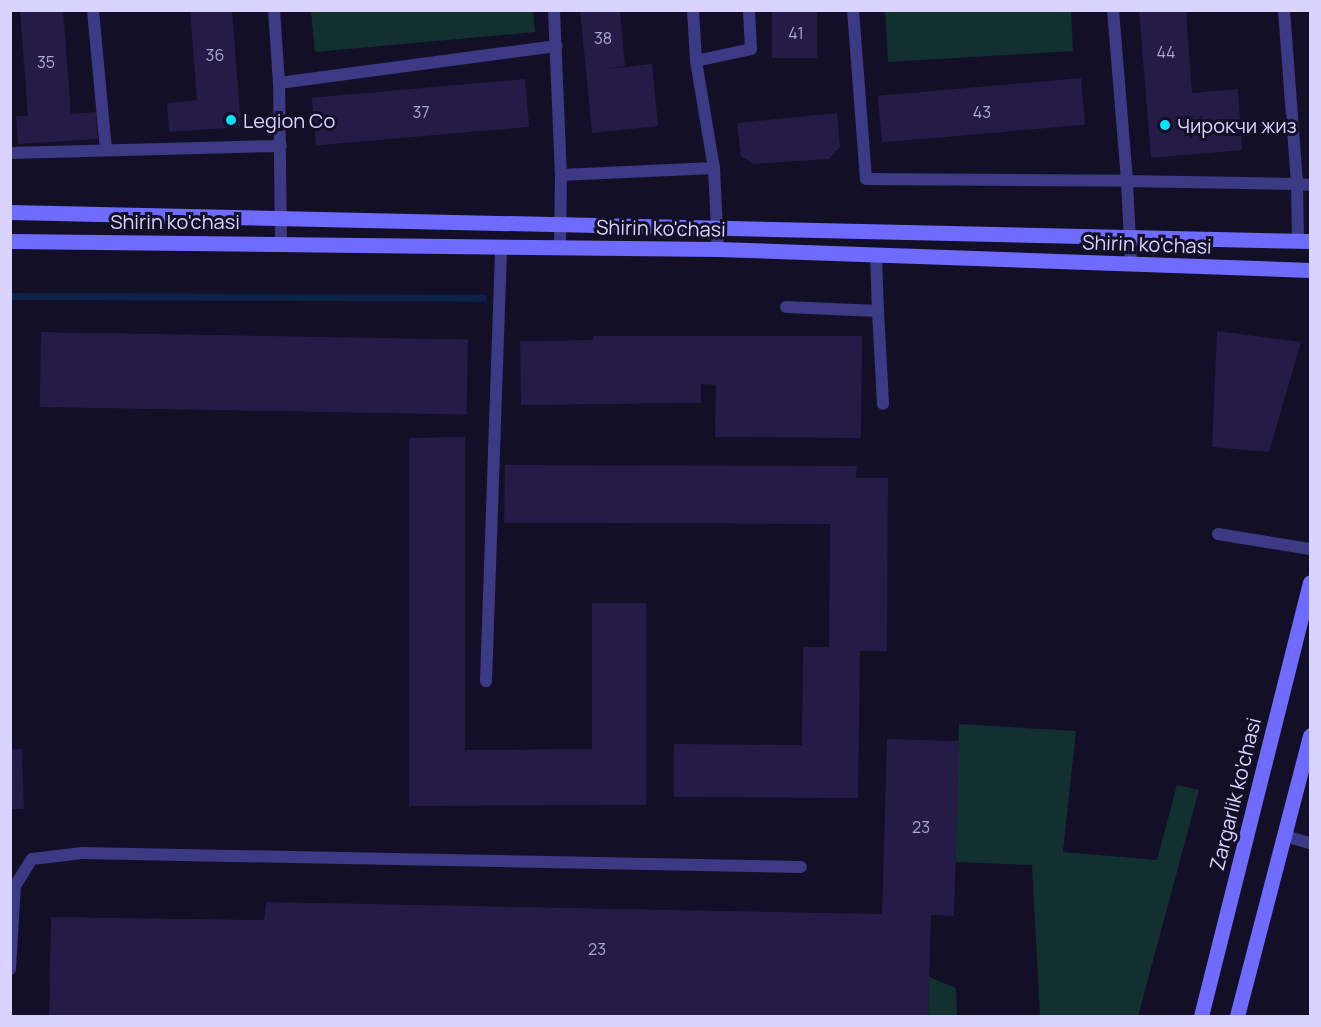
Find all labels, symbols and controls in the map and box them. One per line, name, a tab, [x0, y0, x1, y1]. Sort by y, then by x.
house number: 41	[788, 23, 804, 43]
house number: 38	[594, 28, 612, 48]
house number: 44	[1156, 42, 1176, 62]
house number: 36	[206, 45, 224, 65]
house number: 35	[37, 52, 55, 72]
house number: 37	[413, 102, 429, 122]
house number: 43	[973, 102, 991, 122]
place label: Legion Co	[243, 108, 335, 132]
marker: Legion Co	[224, 113, 238, 127]
place label: Чирокчи жиз	[1177, 113, 1297, 137]
marker: Чирокчи жиз	[1158, 118, 1172, 132]
street label: Shirin ko'chasi	[110, 209, 240, 233]
street label: Shirin ko'chasi	[596, 215, 726, 241]
street label: Shirin ko'chasi	[1082, 230, 1212, 258]
street label: Zargarlik ko'chasi	[1204, 715, 1266, 873]
house number: 23	[912, 817, 930, 837]
house number: 23	[588, 939, 606, 959]

